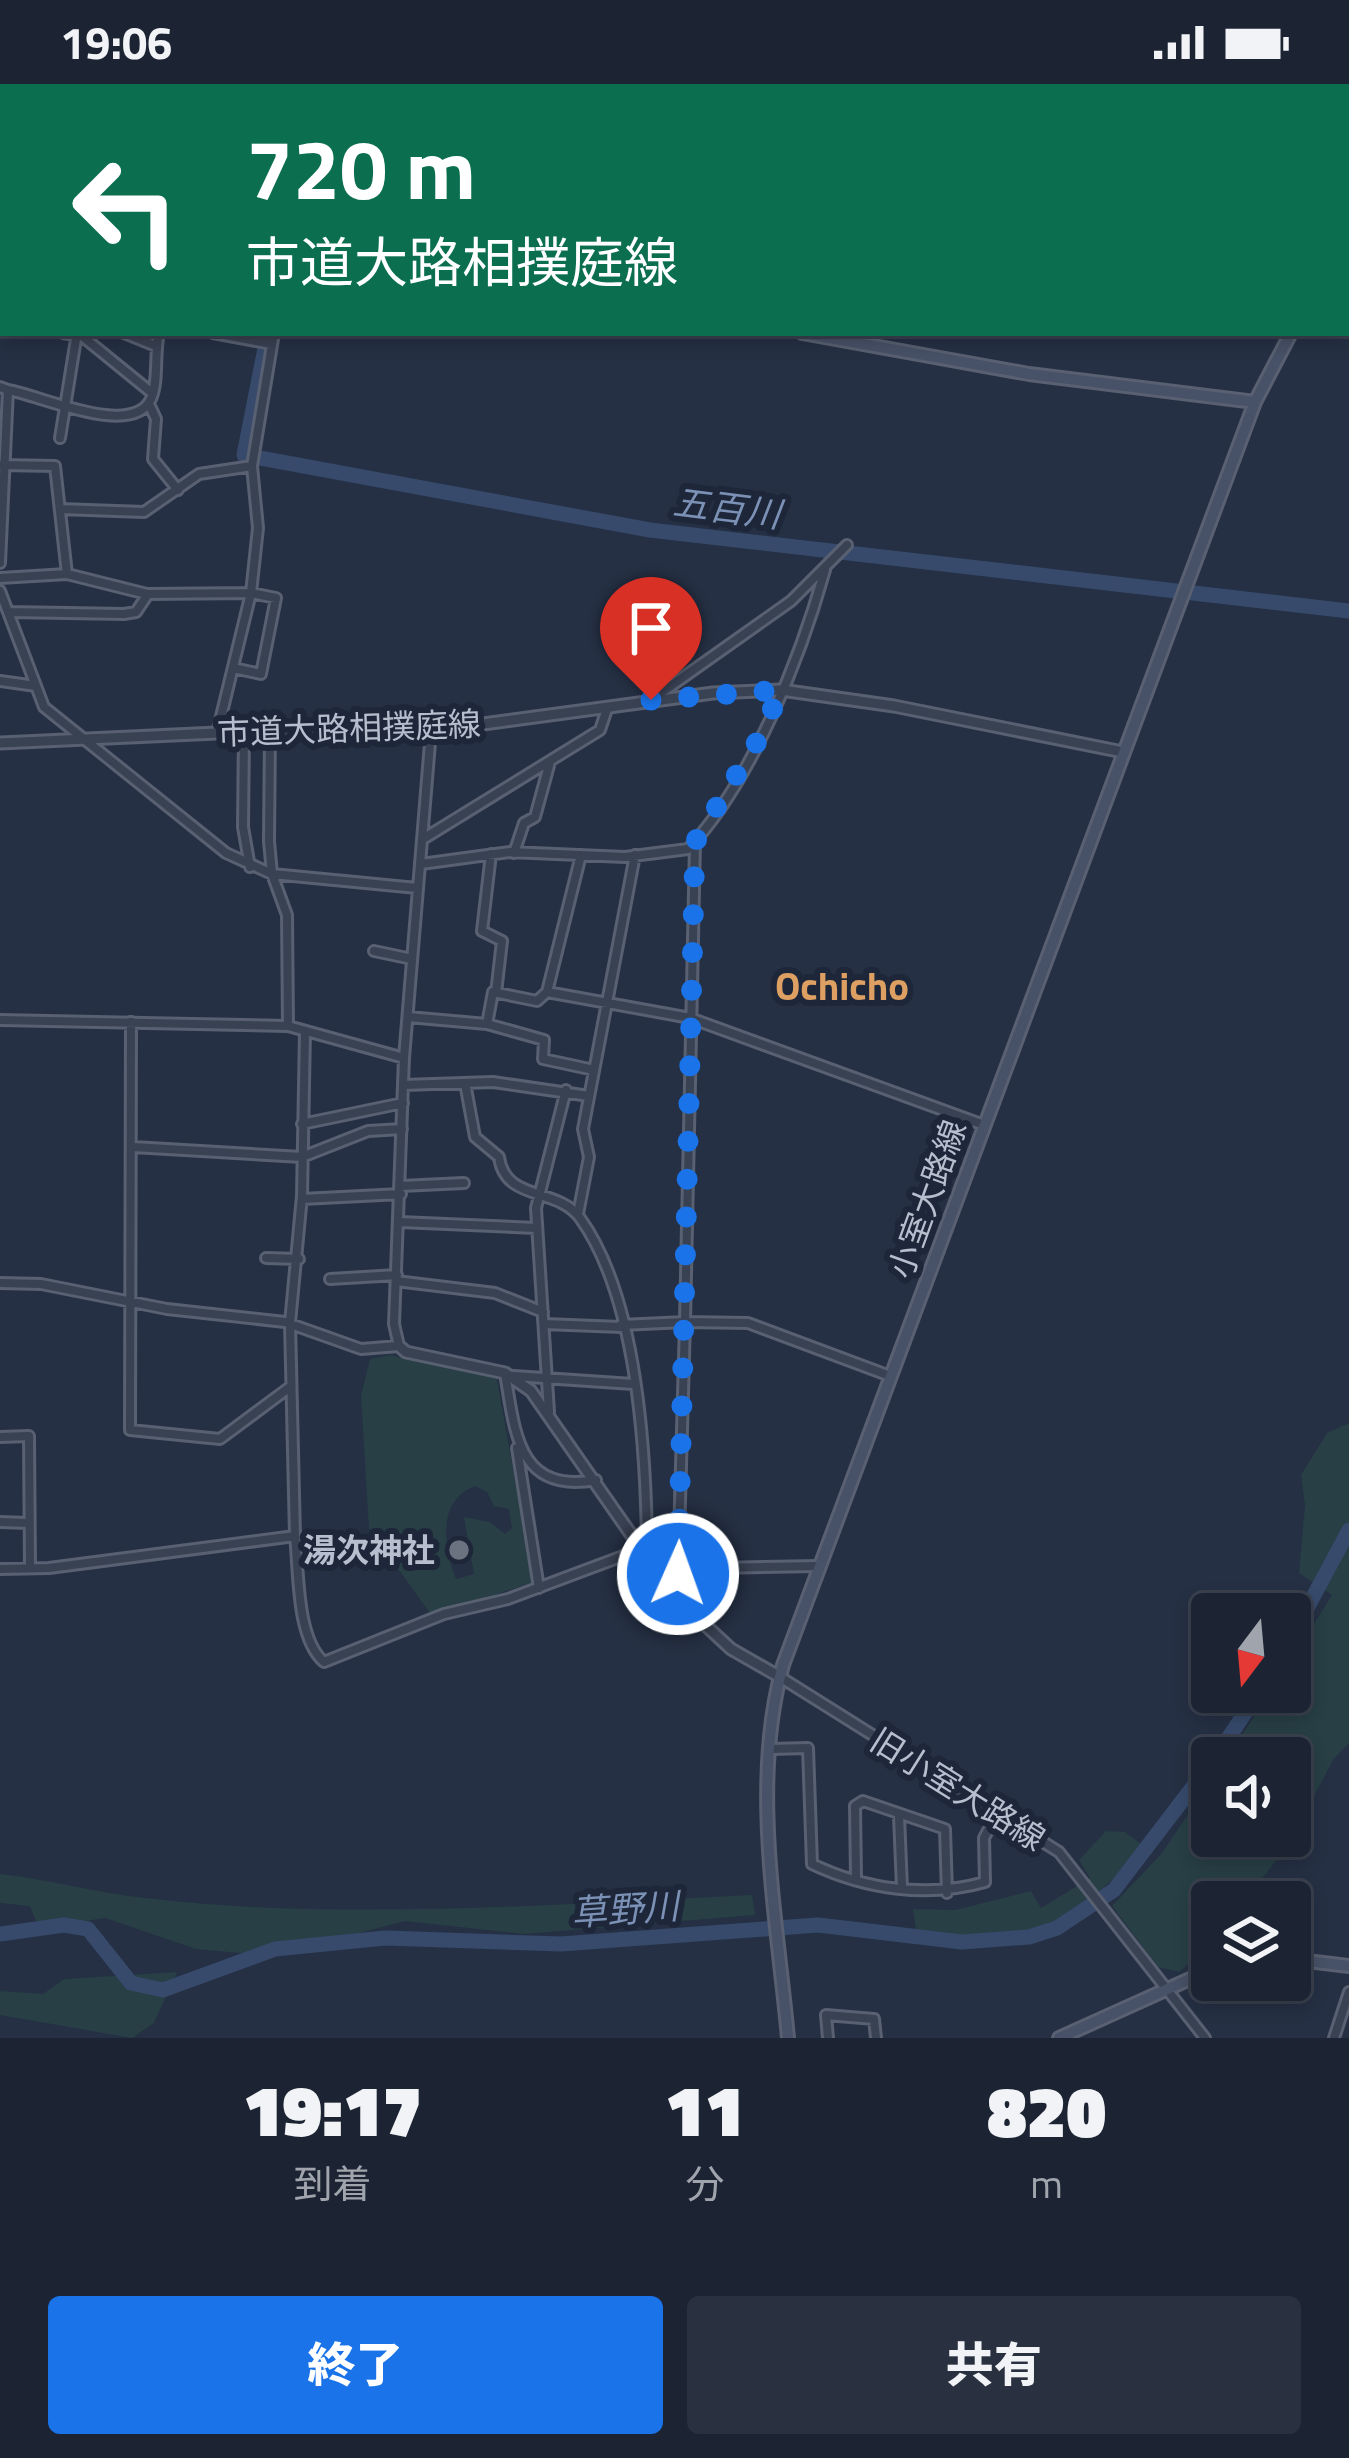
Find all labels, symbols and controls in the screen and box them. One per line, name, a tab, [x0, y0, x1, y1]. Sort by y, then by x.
text: 19:06	[60, 8, 172, 76]
text: 720 m	[246, 104, 476, 232]
icon: left	[48, 132, 204, 288]
text: 市道大路相撲庭線	[246, 221, 678, 303]
water label: 五百川	[670, 474, 788, 542]
pin	[600, 577, 702, 700]
icon: arrive	[618, 595, 684, 661]
street label: 市道大路相撲庭線	[216, 698, 482, 758]
district label: Ochicho	[775, 956, 909, 1015]
street label: 小室大路線	[875, 1113, 979, 1285]
position arrow	[615, 1511, 741, 1637]
place label: 湯次神社	[303, 1525, 435, 1575]
marker: 湯次神社	[446, 1537, 472, 1563]
north arrow	[1191, 1593, 1311, 1713]
map controls	[1191, 1593, 1311, 2001]
street label: 旧小室大路線	[861, 1715, 1055, 1863]
button: sound	[1191, 1737, 1311, 1857]
water label: 草野川	[569, 1877, 685, 1940]
button: layers	[1191, 1881, 1311, 2001]
text: 19:17	[243, 2054, 422, 2164]
text: 11	[665, 2054, 744, 2164]
text: 820	[987, 2055, 1106, 2165]
text: 到着	[294, 2154, 372, 2213]
text: 分	[685, 2154, 724, 2213]
text: m	[1030, 2154, 1063, 2213]
button: 終了	[48, 2296, 663, 2434]
button: 共有	[687, 2296, 1301, 2434]

